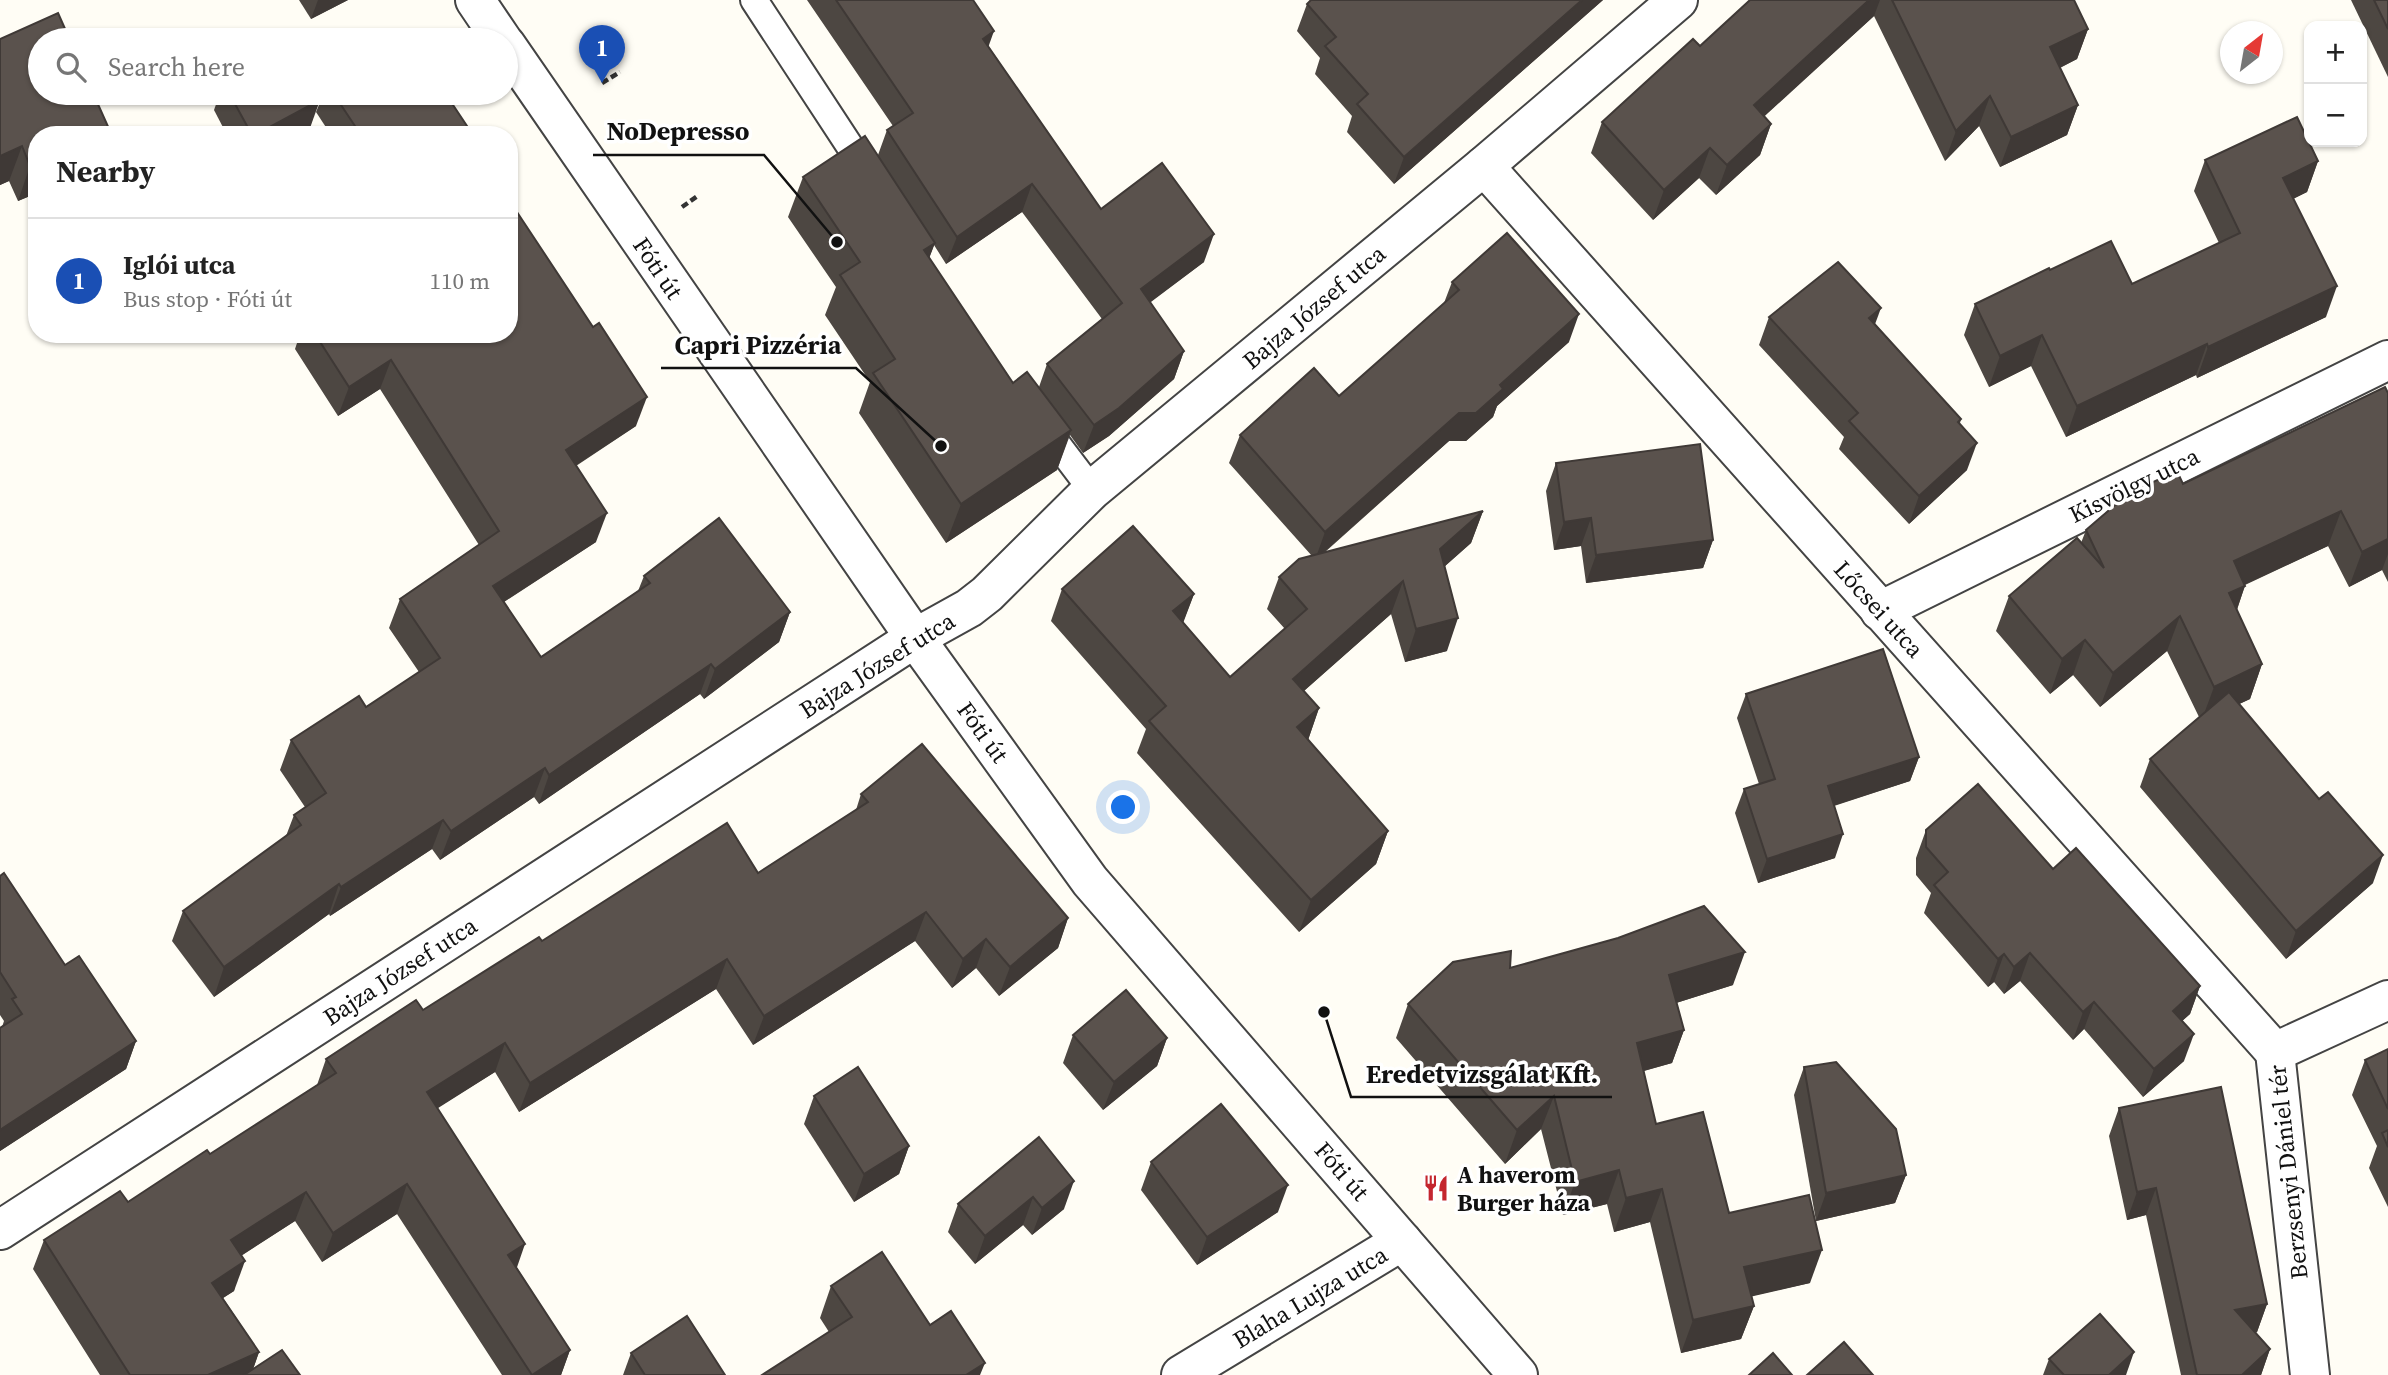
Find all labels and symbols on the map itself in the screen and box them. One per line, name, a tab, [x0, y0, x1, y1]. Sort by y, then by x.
north arrow	[2220, 21, 2283, 84]
pin: 1	[579, 25, 625, 83]
callout: NoDepresso	[593, 108, 764, 155]
text: NoDepresso	[606, 113, 750, 149]
street label: Fóti út	[625, 231, 691, 306]
street label: Bajza József utca	[1235, 237, 1393, 377]
callout: Capri Pizzéria	[661, 321, 856, 368]
text: Capri Pizzéria	[674, 327, 842, 363]
street label: Kisvölgy utca	[2063, 439, 2205, 531]
street label: Lőcsei utca	[1826, 553, 1932, 665]
street label: Bajza József utca	[793, 604, 962, 726]
street label: Fóti út	[950, 695, 1017, 769]
your location	[1106, 790, 1140, 824]
street label: Bajza József utca	[317, 908, 484, 1033]
callout: Eredetvizsgálat Kft.	[1351, 1050, 1612, 1097]
text: Eredetvizsgálat Kft.	[1366, 1056, 1598, 1092]
street label: Berzsenyi Dániel tér	[2260, 1063, 2316, 1281]
street label: Fóti út	[1307, 1134, 1377, 1208]
place label: A haverom Burger háza	[1457, 1158, 1591, 1219]
restaurant icon: A haverom Burger háza	[1421, 1173, 1451, 1203]
street label: Blaha Lujza utca	[1227, 1237, 1394, 1356]

